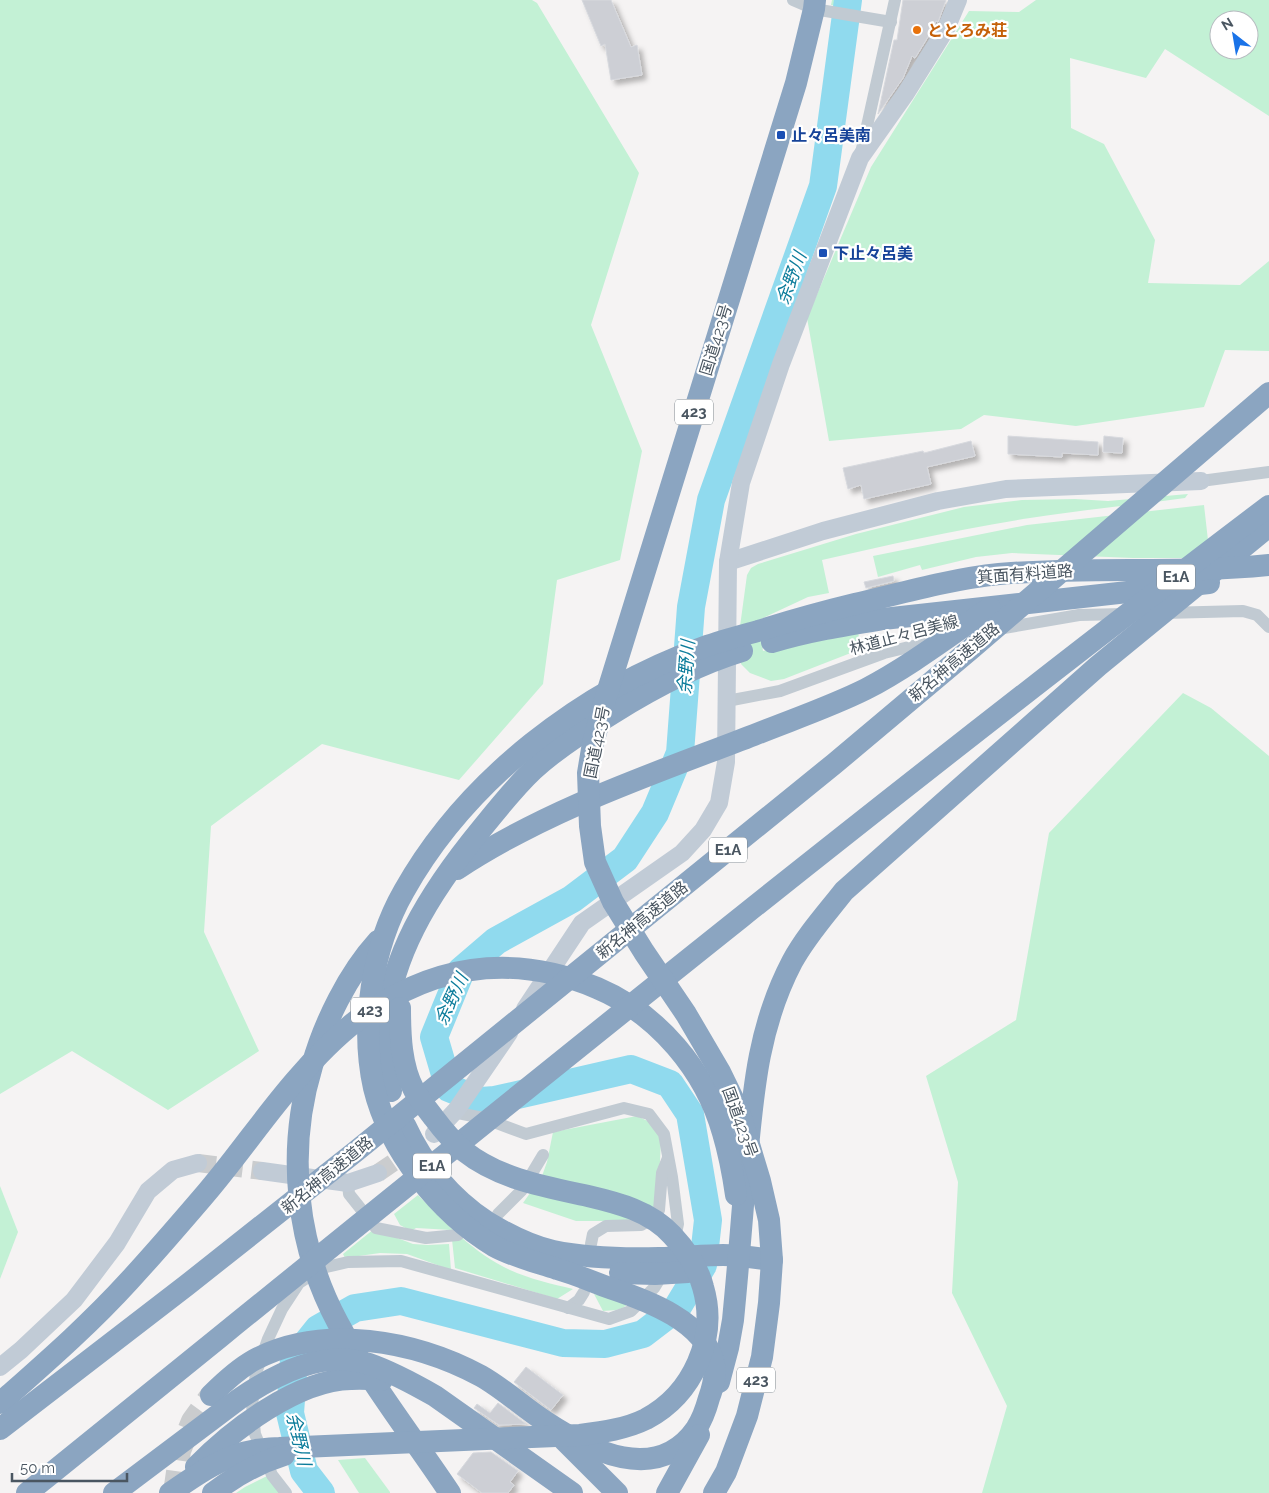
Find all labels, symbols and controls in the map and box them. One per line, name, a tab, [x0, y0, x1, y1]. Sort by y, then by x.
north arrow	[1209, 10, 1259, 60]
text: N	[1219, 14, 1236, 33]
place label: ととろみ荘	[927, 21, 1007, 40]
marker: ととろみ荘	[911, 24, 923, 36]
place label: 止々呂美南	[791, 126, 871, 145]
marker: 止々呂美南	[775, 129, 787, 141]
place label: 下止々呂美	[833, 244, 913, 263]
water label: 余野川	[772, 247, 811, 307]
marker: 下止々呂美	[817, 247, 829, 259]
street label: 国道423号	[696, 302, 736, 378]
road number: 423	[675, 400, 713, 424]
street label: 箕面有料道路	[976, 561, 1074, 587]
road number: E1A	[1157, 564, 1195, 590]
street label: 林道止々呂美線	[847, 611, 961, 659]
street label: 新名神高速道路	[905, 619, 1003, 705]
water label: 余野川	[674, 637, 698, 695]
street label: 国道423号	[581, 704, 613, 780]
road number: E1A	[709, 838, 747, 862]
street label: 新名神高速道路	[592, 877, 692, 963]
water label: 余野川	[430, 968, 473, 1028]
road number: 423	[351, 998, 389, 1022]
street label: 国道423号	[718, 1084, 762, 1160]
street label: 新名神高速道路	[277, 1132, 377, 1218]
road number: E1A	[413, 1154, 451, 1178]
road number: 423	[737, 1368, 775, 1392]
water label: 余野川	[283, 1410, 316, 1470]
scale bar	[12, 1450, 128, 1482]
text: 50 m	[20, 1459, 55, 1477]

